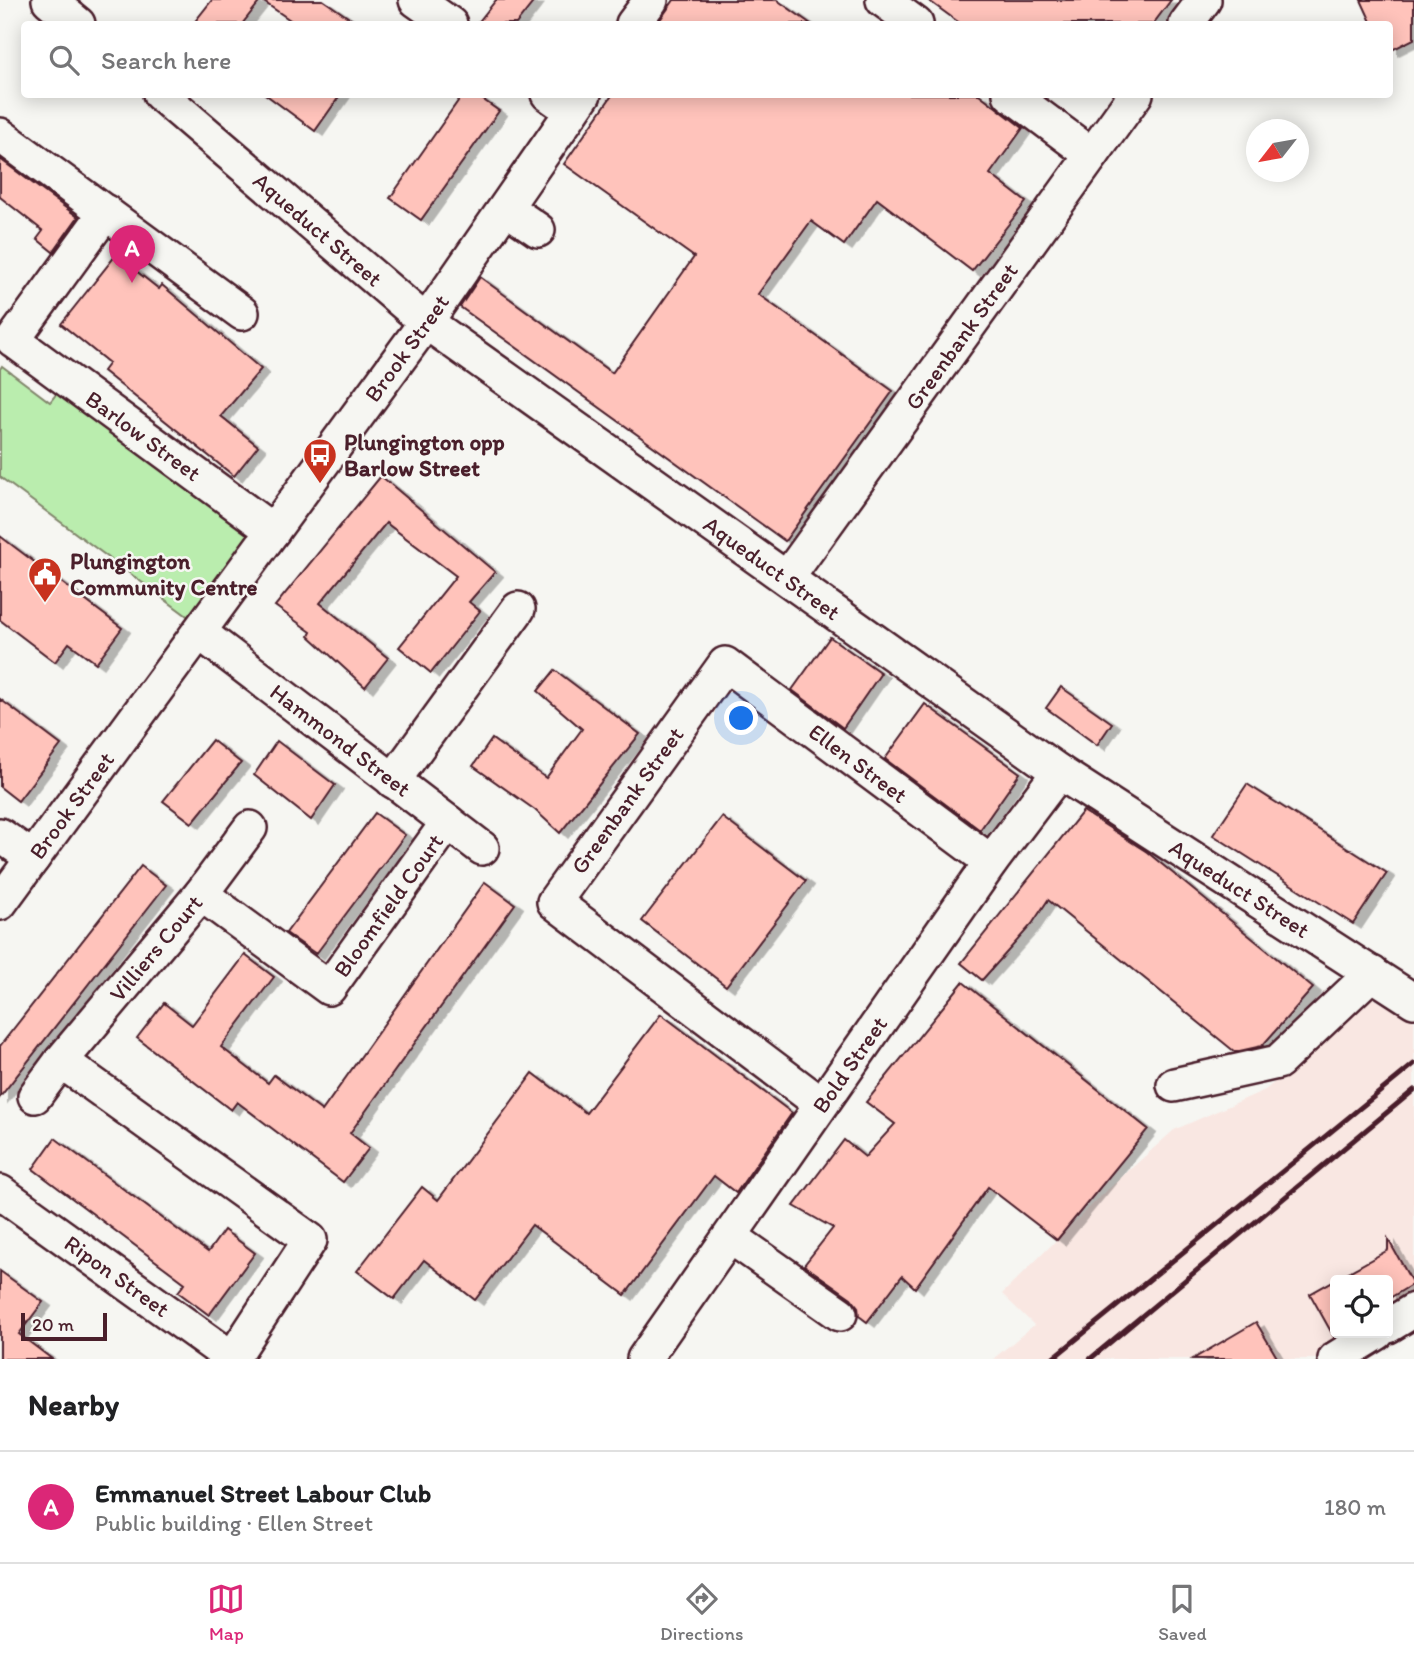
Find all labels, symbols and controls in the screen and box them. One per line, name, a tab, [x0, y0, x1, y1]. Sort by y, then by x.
search box	[21, 21, 1393, 98]
icon: search	[45, 41, 83, 79]
text: Search here	[101, 44, 231, 76]
north arrow	[1246, 119, 1309, 182]
street label: Aqueduct Street	[248, 166, 388, 292]
pin: A	[109, 225, 155, 283]
street label: Greenbank Street	[899, 257, 1024, 415]
street label: Brook Street	[358, 289, 455, 407]
street label: Barlow Street	[80, 384, 207, 488]
place label: Plungington opp Barlow Street	[344, 428, 505, 482]
bus stop icon: Plungington opp Barlow Street	[301, 436, 339, 485]
street label: Aqueduct Street	[698, 510, 846, 626]
place label: Plungington Community Centre	[70, 547, 258, 601]
public building icon: Plungington Community Centre	[26, 555, 64, 604]
street label: Hammond Street	[265, 677, 416, 803]
your location	[724, 701, 758, 735]
street label: Ellen Street	[803, 717, 913, 809]
street label: Greenbank Street	[565, 721, 690, 879]
street label: Brook Street	[23, 746, 120, 864]
street label: Bloomfield Court	[327, 828, 449, 983]
street label: Aqueduct Street	[1164, 833, 1315, 944]
street label: Villiers Court	[103, 889, 209, 1007]
street label: Bold Street	[806, 1010, 893, 1119]
street label: Ripon Street	[59, 1229, 175, 1323]
map controls	[1330, 1275, 1393, 1338]
button: locate	[1330, 1275, 1393, 1338]
scale bar	[21, 1310, 107, 1342]
text: 20 m	[32, 1313, 74, 1336]
text: Nearby	[28, 1386, 119, 1423]
text: Emmanuel Street Labour Club	[95, 1477, 431, 1509]
text: A	[44, 1493, 58, 1521]
text: 180 m	[1324, 1493, 1386, 1521]
text: Public building · Ellen Street	[95, 1509, 373, 1537]
tab: Map	[207, 1580, 245, 1645]
tab: Directions	[660, 1580, 744, 1645]
tab: Saved	[1158, 1580, 1207, 1645]

